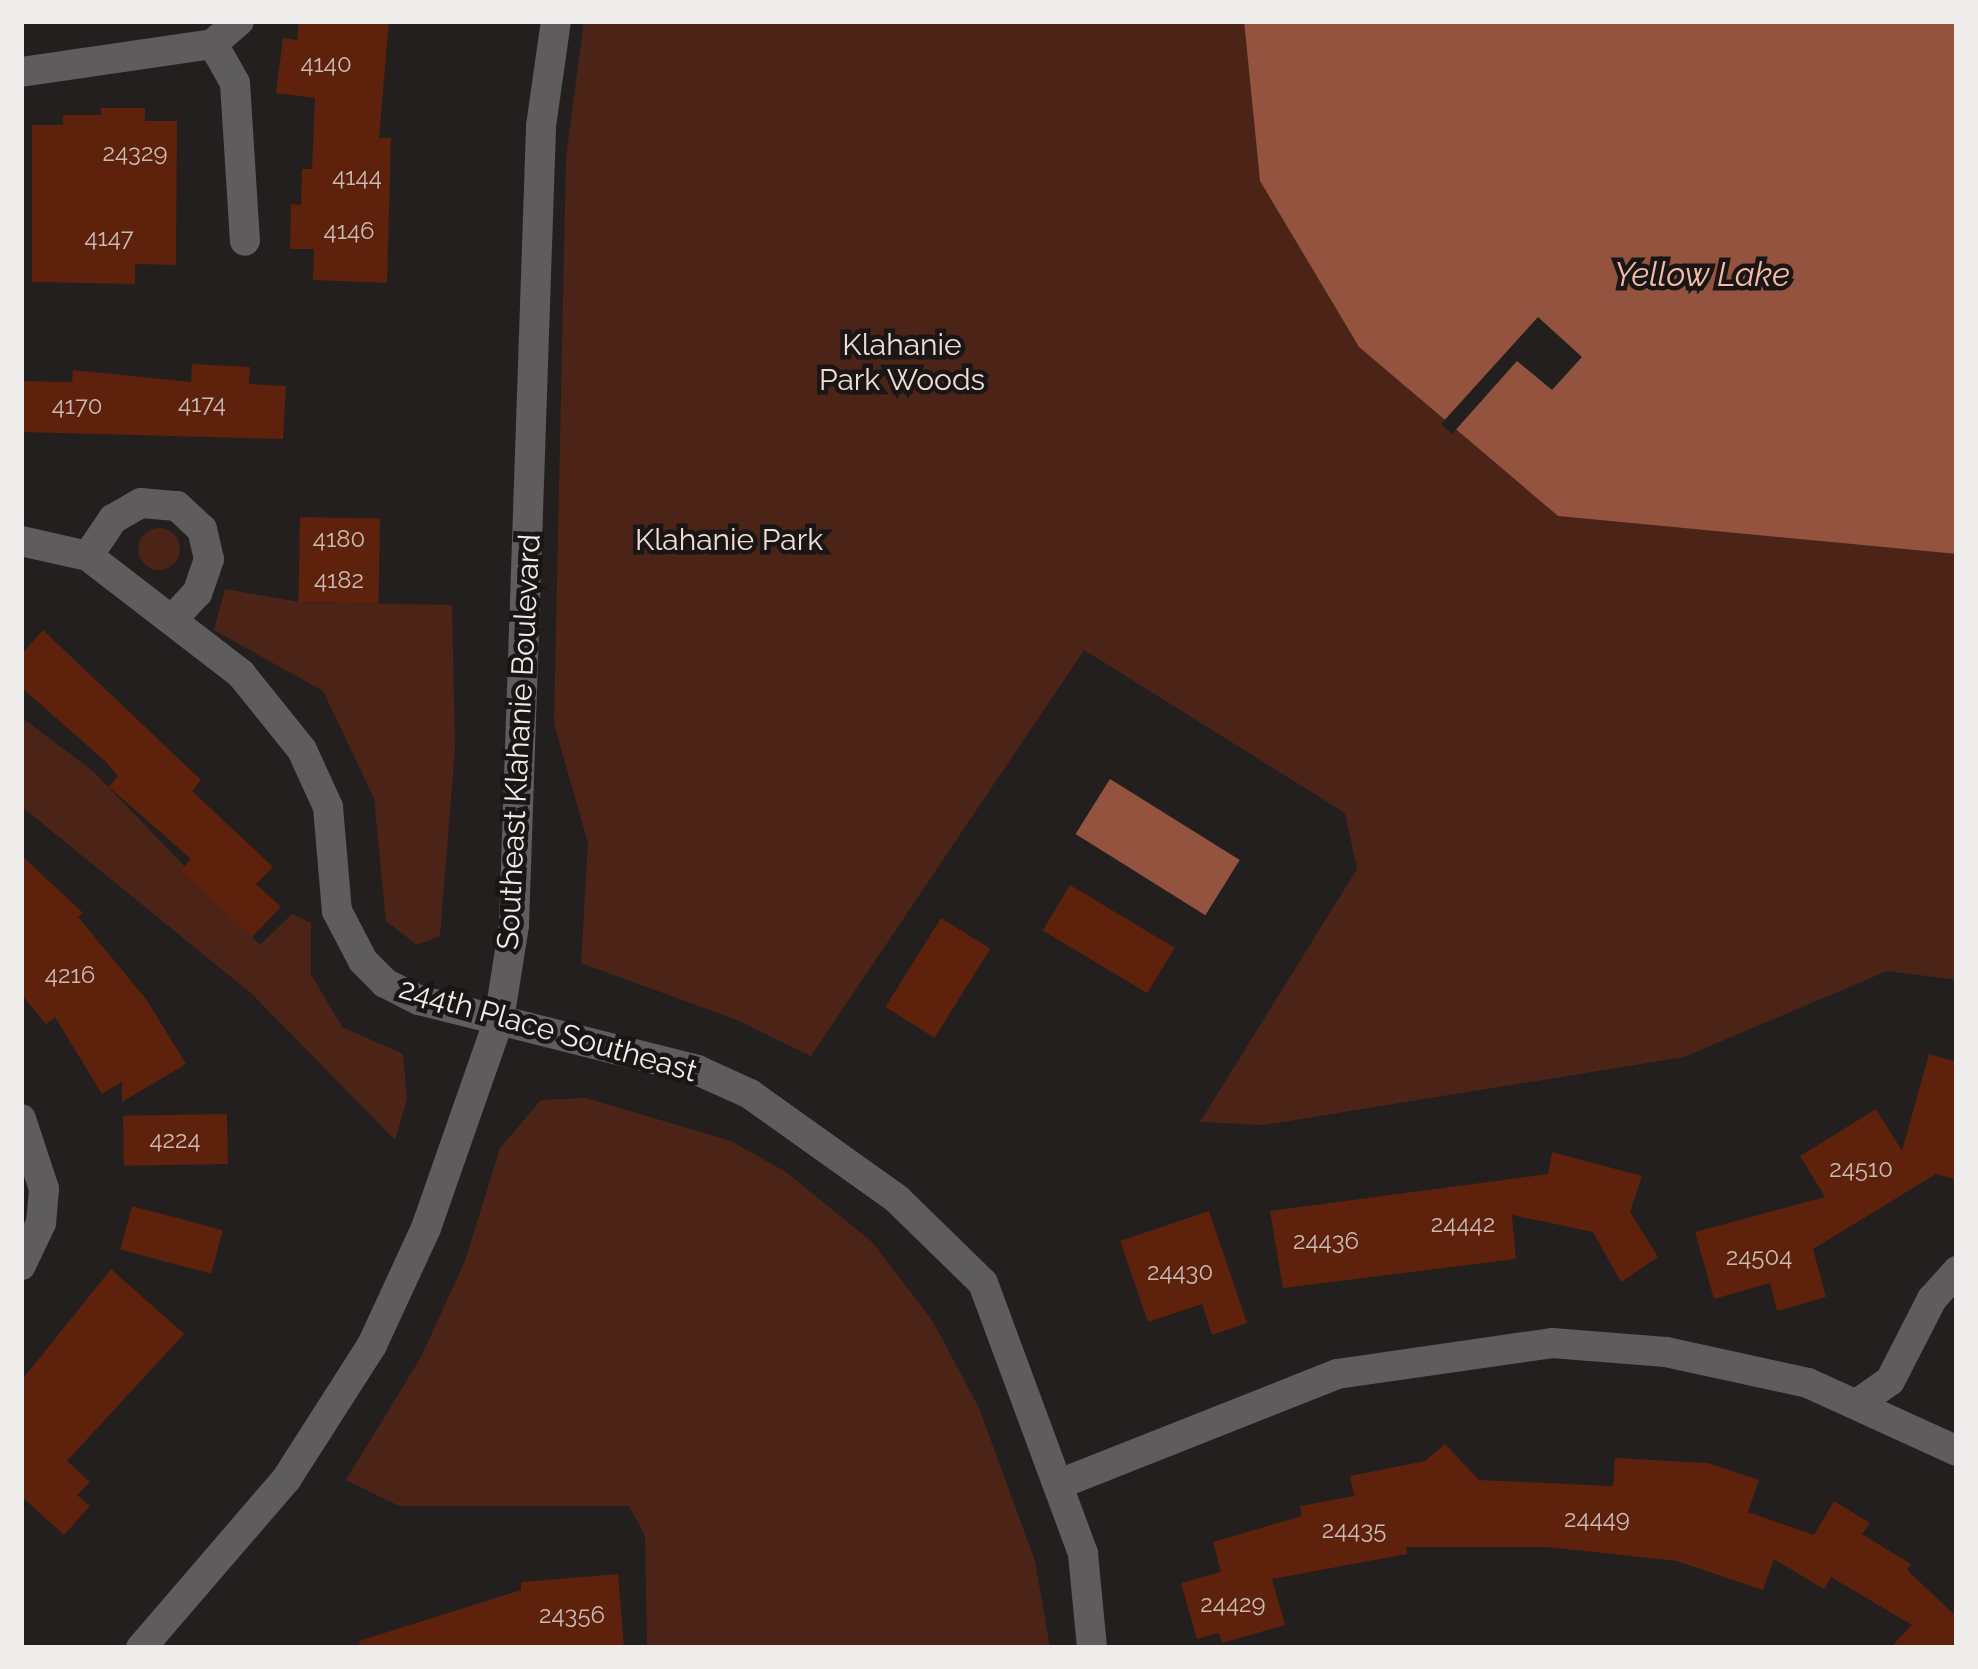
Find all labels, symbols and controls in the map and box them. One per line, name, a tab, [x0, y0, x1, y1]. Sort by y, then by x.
house number: 4140	[300, 50, 352, 78]
house number: 24329	[103, 139, 167, 167]
house number: 4144	[332, 163, 382, 191]
house number: 4146	[324, 217, 374, 245]
house number: 4147	[84, 224, 134, 252]
water label: Yellow Lake	[1614, 255, 1790, 295]
park label: Klahanie Park Woods	[818, 327, 986, 398]
house number: 4174	[178, 390, 226, 418]
house number: 4170	[52, 392, 102, 420]
park label: Klahanie Park	[635, 522, 823, 558]
house number: 4180	[313, 525, 365, 553]
street label: Southeast Klahanie Boulevard	[490, 533, 548, 951]
house number: 4182	[314, 566, 364, 594]
house number: 4216	[45, 961, 95, 989]
street label: 244th Place Southeast	[395, 970, 701, 1090]
house number: 4224	[149, 1126, 201, 1154]
house number: 24510	[1829, 1155, 1893, 1183]
house number: 24442	[1431, 1210, 1495, 1238]
house number: 24436	[1293, 1227, 1359, 1255]
house number: 24504	[1726, 1243, 1792, 1271]
house number: 24430	[1147, 1258, 1213, 1286]
house number: 24449	[1564, 1505, 1630, 1533]
house number: 24435	[1322, 1516, 1386, 1544]
house number: 24429	[1200, 1590, 1266, 1618]
house number: 24356	[539, 1601, 605, 1629]

